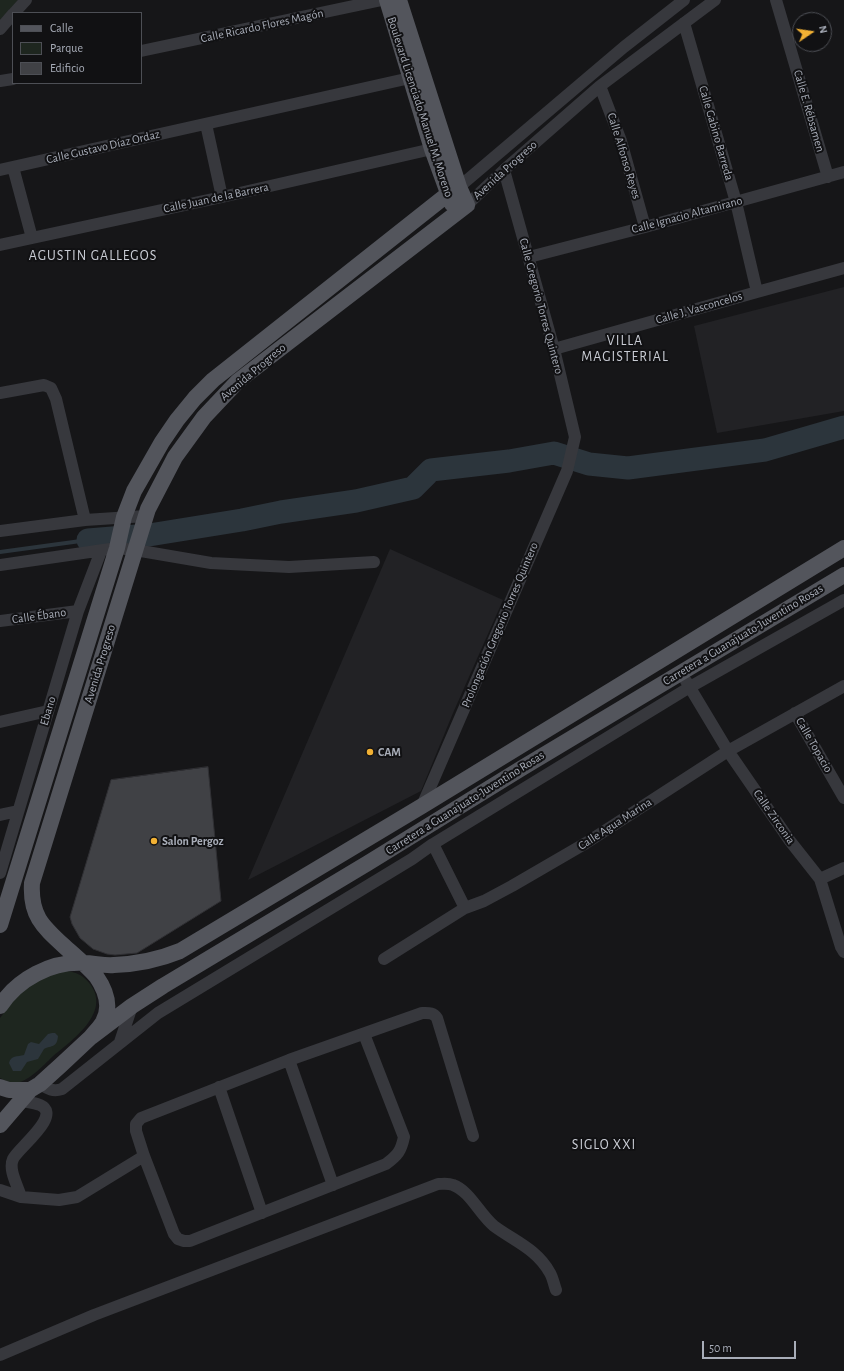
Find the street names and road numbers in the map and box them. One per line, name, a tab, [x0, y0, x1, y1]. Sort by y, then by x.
street label: Calle Ricardo Flores Magón	[199, 6, 325, 46]
street label: Boulevard Licenciado Manuel M. Moreno	[384, 15, 456, 199]
street label: Calle E. Rébsamen	[790, 68, 828, 154]
street label: Calle Gabino Barreda	[696, 84, 736, 182]
street label: Calle Alfonso Reyes	[604, 111, 644, 201]
street label: Calle Gustavo Díaz Ordaz	[45, 127, 161, 167]
street label: Avenida Progreso	[470, 137, 540, 203]
street label: Calle Juan de la Barrera	[162, 180, 270, 216]
street label: Calle Ignacio Altamirano	[630, 193, 744, 237]
street label: Calle Gregorio Torres Quintero	[516, 236, 566, 376]
street label: Calle J. Vasconcelos	[654, 289, 744, 327]
street label: Avenida Progreso	[217, 340, 289, 404]
street label: Prolongación Gregorio Torres Quintero	[459, 540, 541, 710]
street label: Carretera a Guanajuato-Juventino Rosas	[660, 581, 826, 689]
street label: Calle Ébano	[11, 605, 67, 627]
street label: Avenida Progreso	[81, 623, 119, 705]
street label: Ebano	[37, 695, 59, 727]
street label: Calle Topacio	[792, 715, 836, 775]
street label: Carretera a Guanajuato-Juventino Rosas	[383, 748, 547, 858]
street label: Calle Zirconia	[750, 787, 798, 847]
street label: Calle Agua Marina	[575, 795, 655, 853]

